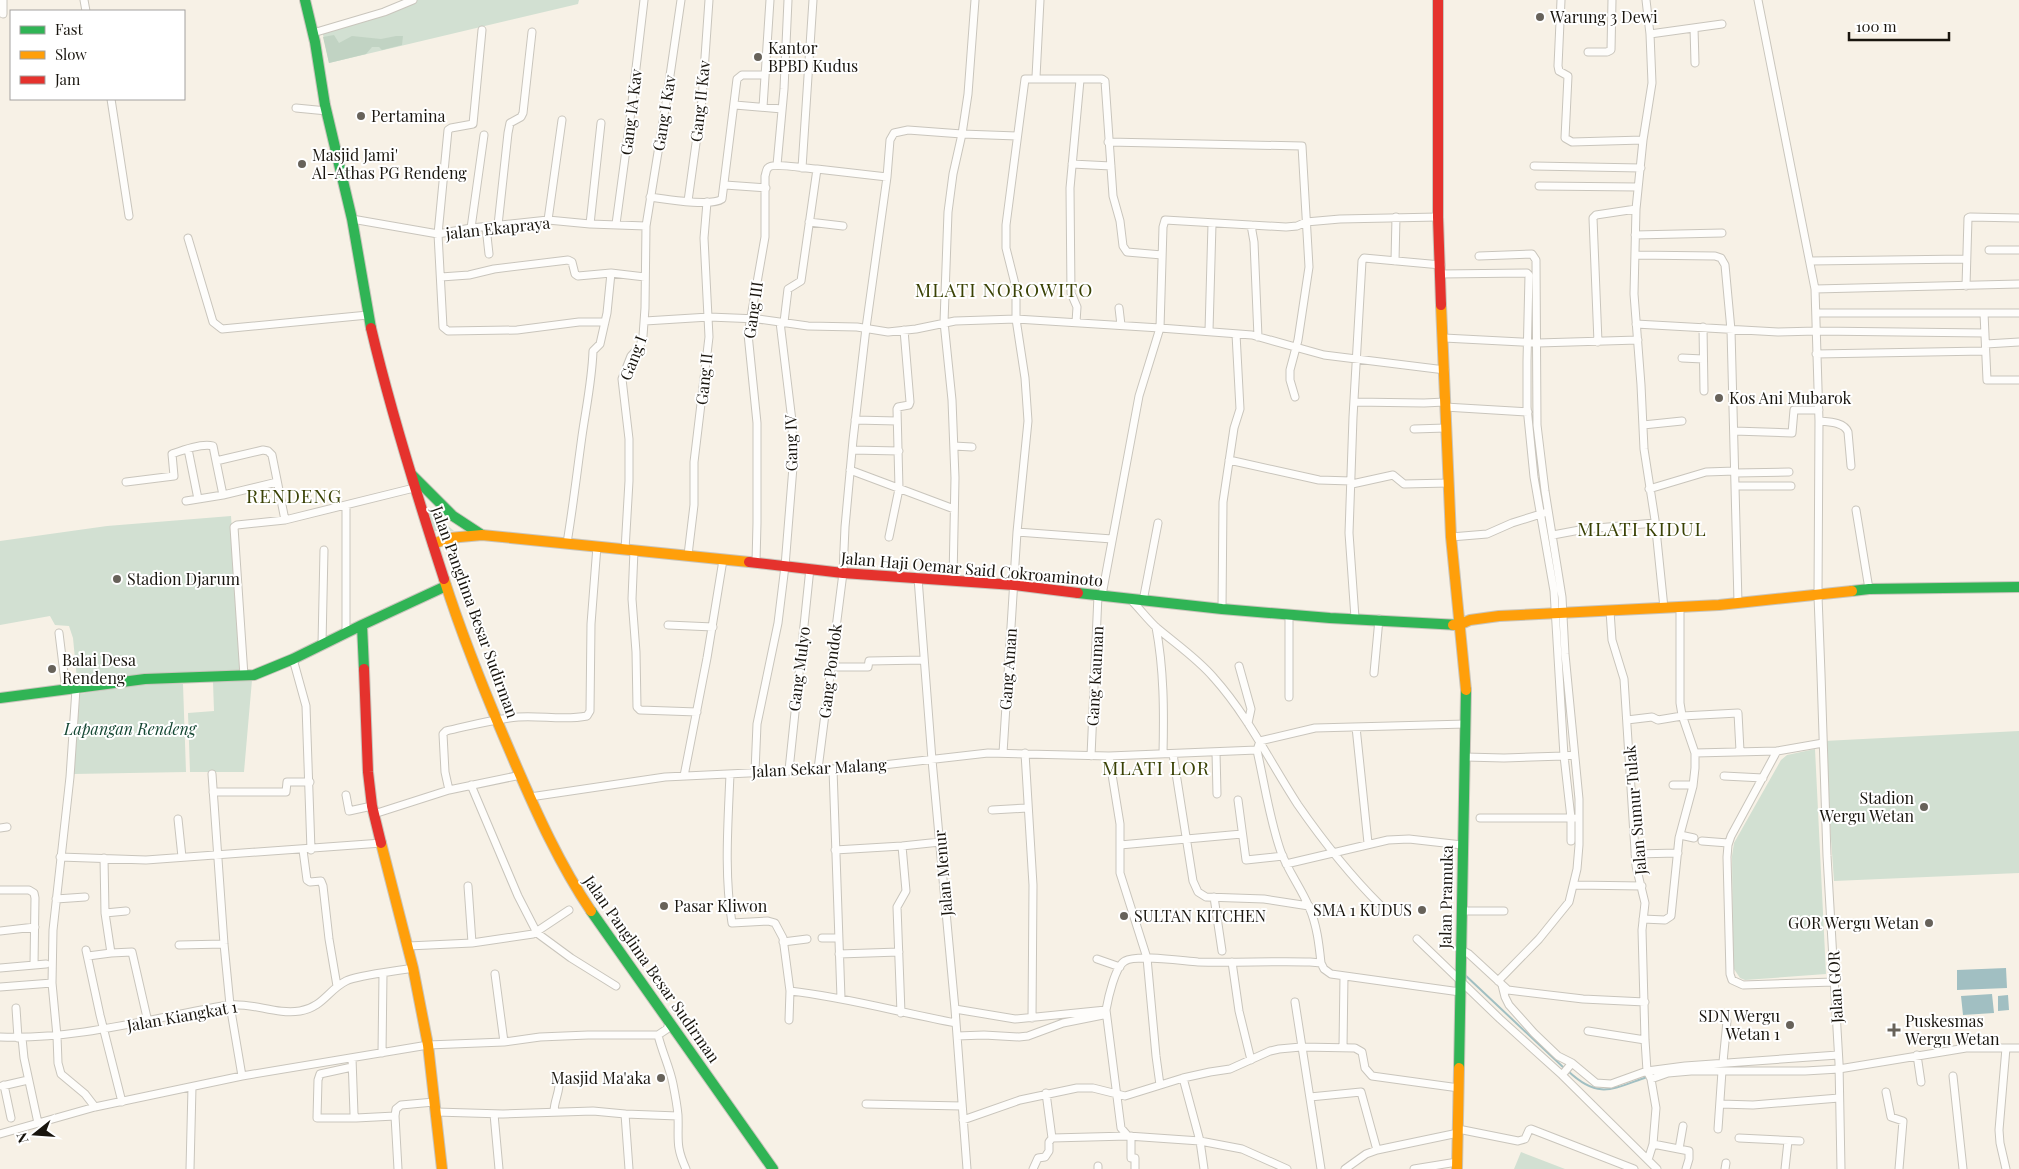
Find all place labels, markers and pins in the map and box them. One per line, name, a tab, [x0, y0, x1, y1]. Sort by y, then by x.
place label: Warung 3 Dewi	[1549, 6, 1658, 27]
marker: Warung 3 Dewi	[1534, 11, 1546, 23]
place label: Kantor BPBD Kudus	[768, 37, 858, 76]
marker: Kantor BPBD Kudus	[752, 51, 764, 63]
place label: Pertamina	[371, 105, 445, 126]
marker: Pertamina	[355, 110, 367, 122]
place label: Masjid Jami' Al-Athas PG Rendeng	[311, 144, 467, 183]
marker: Masjid Jami' Al-Athas PG Rendeng	[296, 158, 308, 170]
place label: Kos Ani Mubarok	[1729, 387, 1852, 408]
marker: Kos Ani Mubarok	[1713, 392, 1725, 404]
place label: Stadion Djarum	[127, 568, 240, 589]
marker: Stadion Djarum	[111, 573, 123, 585]
place label: Balai Desa Rendeng	[62, 649, 136, 688]
marker: Balai Desa Rendeng	[46, 663, 58, 675]
place label: Stadion Wergu Wetan	[1819, 787, 1914, 826]
marker: Stadion Wergu Wetan	[1918, 801, 1930, 813]
place label: Pasar Kliwon	[674, 895, 768, 916]
place label: SMA 1 KUDUS	[1313, 899, 1412, 920]
marker: Pasar Kliwon	[658, 900, 670, 912]
marker: SMA 1 KUDUS	[1416, 904, 1428, 916]
place label: SULTAN KITCHEN	[1134, 905, 1266, 926]
marker: SULTAN KITCHEN	[1118, 910, 1130, 922]
place label: GOR Wergu Wetan	[1788, 912, 1919, 933]
marker: GOR Wergu Wetan	[1923, 917, 1935, 929]
place label: SDN Wergu Wetan 1	[1699, 1005, 1780, 1044]
place label: Puskesmas Wergu Wetan	[1904, 1010, 2000, 1049]
marker: SDN Wergu Wetan 1	[1784, 1019, 1796, 1031]
marker: Puskesmas Wergu Wetan	[1887, 1023, 1901, 1037]
place label: Masjid Ma'aka	[551, 1067, 651, 1088]
marker: Masjid Ma'aka	[655, 1072, 667, 1084]

